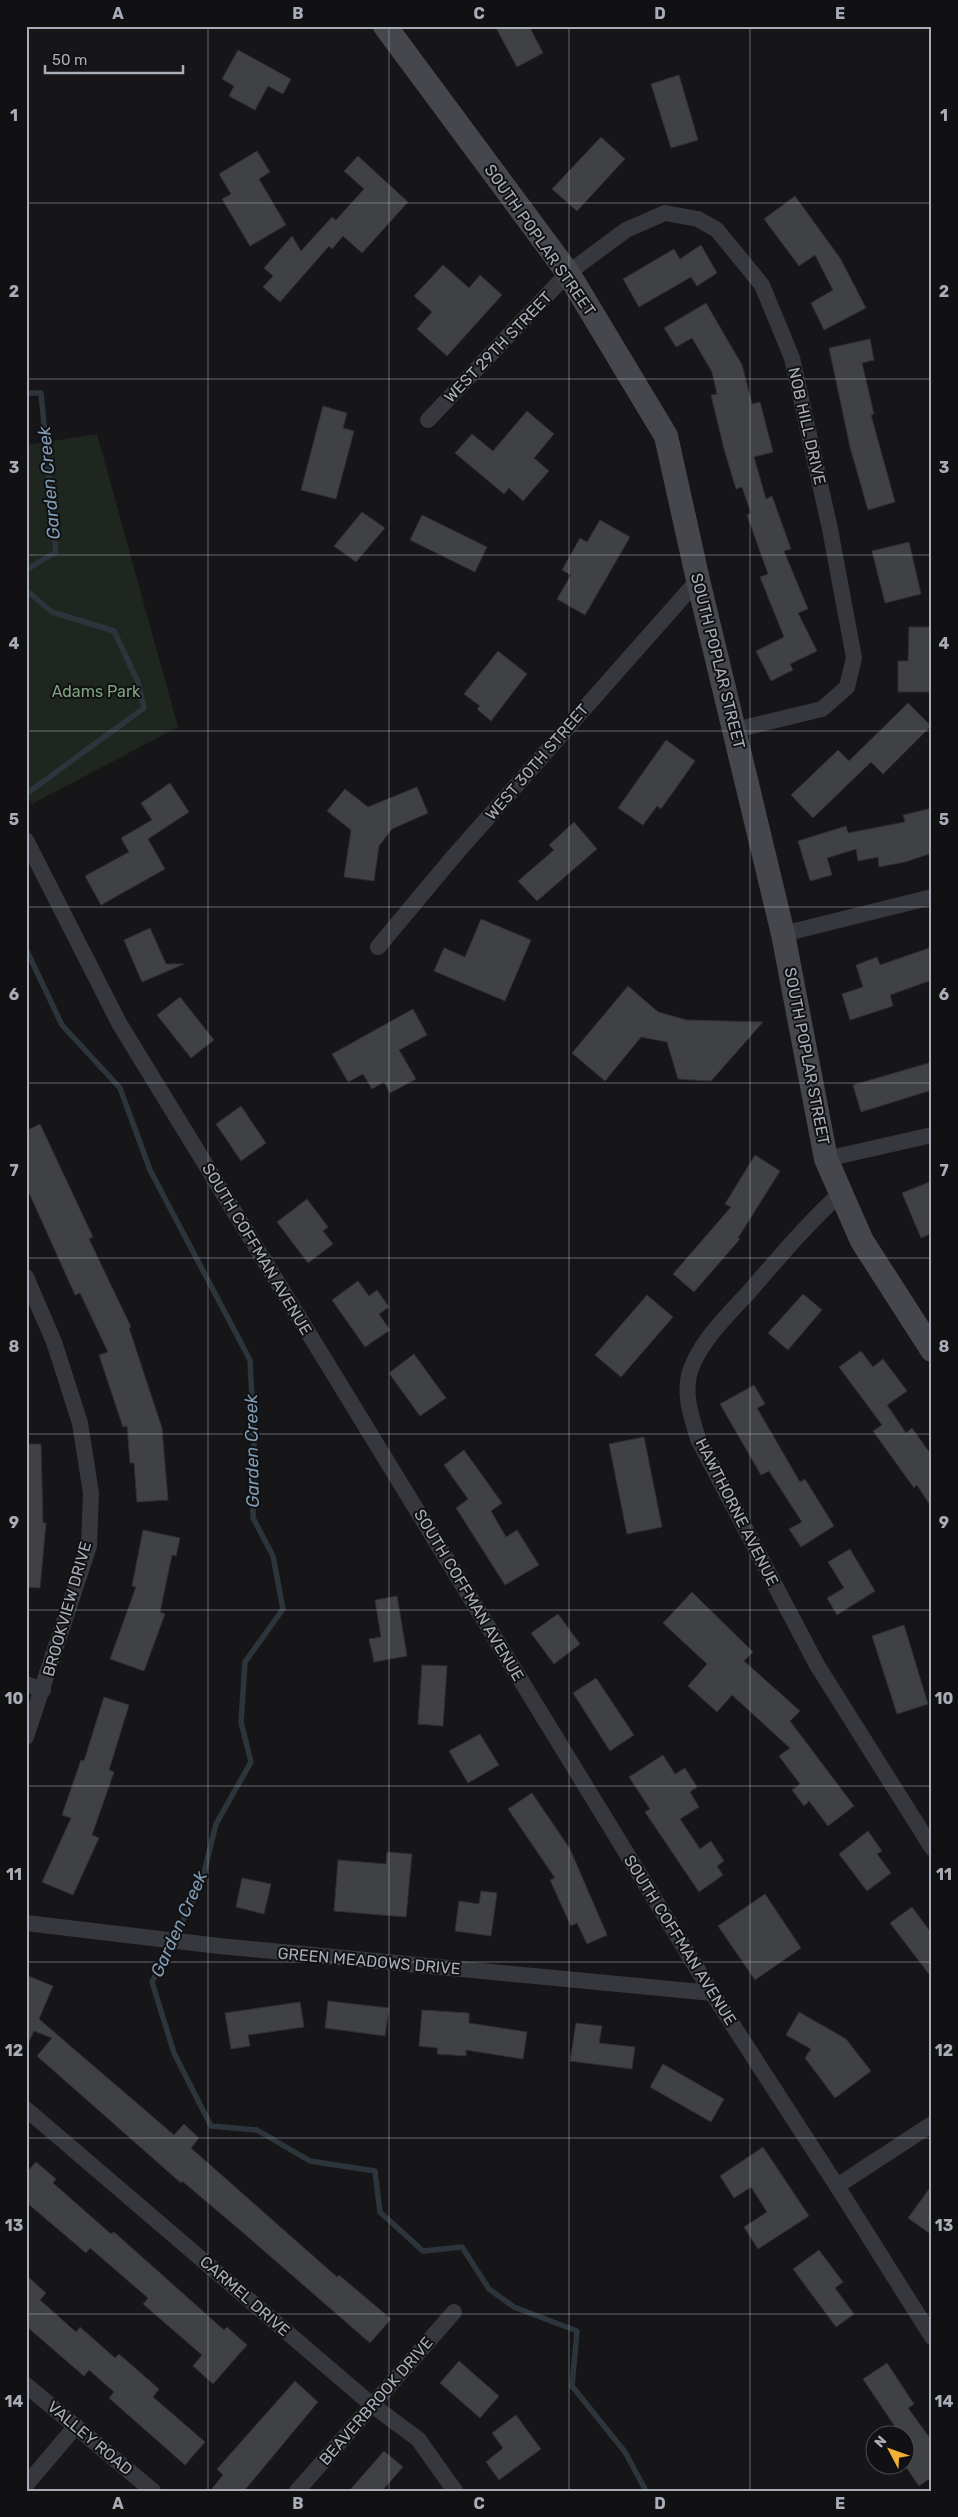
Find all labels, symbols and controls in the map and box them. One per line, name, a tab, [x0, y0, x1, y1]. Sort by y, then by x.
text: A	[112, 4, 124, 23]
text: B	[292, 4, 304, 23]
text: C	[473, 4, 485, 23]
text: D	[654, 4, 666, 23]
text: E	[835, 4, 845, 23]
scale bar	[45, 42, 182, 74]
text: 50 m	[52, 51, 87, 69]
text: 1	[10, 106, 18, 125]
text: 1	[940, 106, 948, 125]
street label: SOUTH POPLAR STREET	[480, 161, 600, 319]
text: 2	[9, 282, 19, 301]
text: 2	[939, 282, 949, 301]
street label: WEST 29TH STREET	[440, 288, 556, 406]
street label: NOB HILL DRIVE	[784, 365, 830, 487]
water label: Garden Creek	[33, 425, 65, 541]
text: 3	[9, 458, 19, 477]
text: 3	[939, 458, 949, 477]
street label: SOUTH POPLAR STREET	[687, 571, 749, 751]
text: 4	[9, 634, 20, 653]
text: 4	[939, 634, 950, 653]
park label: Adams Park	[52, 682, 141, 701]
street label: WEST 30TH STREET	[481, 700, 593, 824]
text: 5	[9, 810, 19, 829]
text: 5	[939, 810, 949, 829]
street label: SOUTH POPLAR STREET	[780, 966, 834, 1146]
text: 6	[9, 985, 19, 1004]
text: 6	[939, 985, 949, 1004]
street label: SOUTH COFFMAN AVENUE	[198, 1160, 316, 1338]
text: 7	[9, 1161, 19, 1180]
text: 7	[939, 1161, 949, 1180]
text: 8	[9, 1337, 20, 1356]
text: 8	[939, 1337, 950, 1356]
water label: Garden Creek	[240, 1393, 264, 1508]
street label: HAWTHORNE AVENUE	[692, 1435, 782, 1589]
street label: SOUTH COFFMAN AVENUE	[410, 1506, 528, 1684]
text: 9	[9, 1513, 19, 1532]
text: 9	[939, 1513, 949, 1532]
street label: BROOKVIEW DRIVE	[39, 1539, 95, 1679]
text: 10	[5, 1689, 24, 1708]
text: 10	[935, 1689, 954, 1708]
street label: SOUTH COFFMAN AVENUE	[620, 1851, 740, 2029]
text: 11	[6, 1865, 22, 1884]
text: 11	[936, 1865, 952, 1884]
water label: Garden Creek	[146, 1867, 212, 1980]
street label: GREEN MEADOWS DRIVE	[277, 1944, 461, 1978]
text: 12	[5, 2041, 23, 2060]
text: 12	[935, 2041, 953, 2060]
text: 13	[5, 2216, 23, 2235]
text: 13	[935, 2216, 953, 2235]
street label: CARMEL DRIVE	[196, 2252, 294, 2340]
street label: BEAVERBROOK DRIVE	[315, 2333, 437, 2469]
text: 14	[5, 2392, 24, 2411]
text: 14	[935, 2392, 954, 2411]
street label: VALLEY ROAD	[44, 2397, 136, 2479]
north arrow	[866, 2424, 916, 2474]
text: N	[871, 2432, 890, 2451]
text: A	[112, 2494, 124, 2513]
text: B	[292, 2494, 304, 2513]
text: C	[473, 2494, 485, 2513]
text: D	[654, 2494, 666, 2513]
text: E	[835, 2494, 845, 2513]

